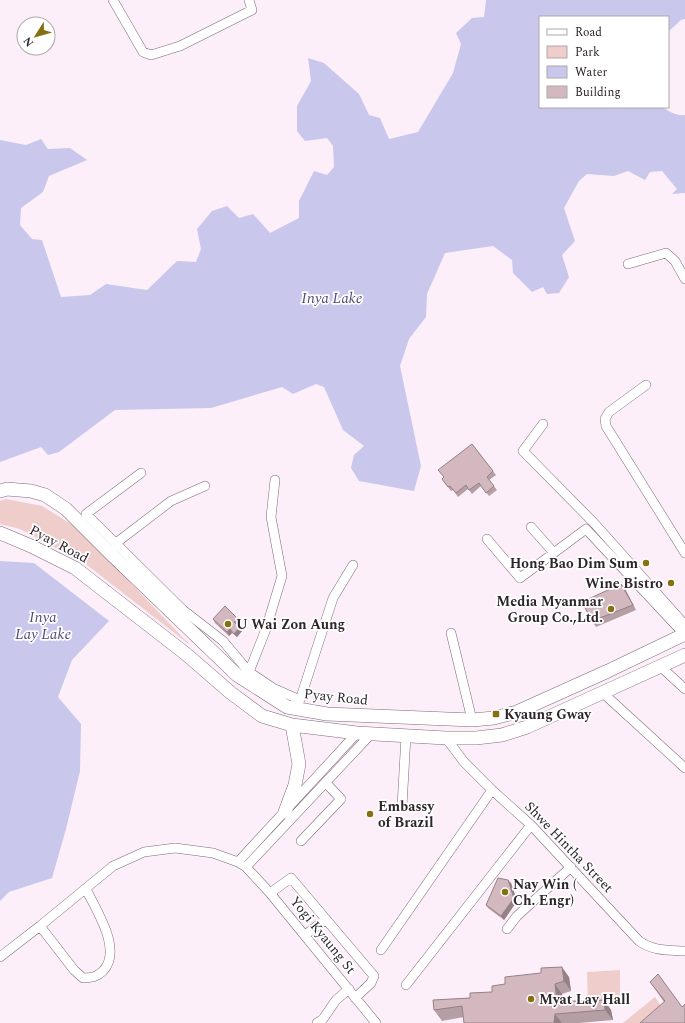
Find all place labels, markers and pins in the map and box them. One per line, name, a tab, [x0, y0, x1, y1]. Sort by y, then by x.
place label: Hong Bao Dim Sum	[510, 553, 638, 574]
marker: Hong Bao Dim Sum	[641, 558, 651, 568]
place label: Wine Bistro	[585, 573, 663, 594]
marker: Wine Bistro	[666, 578, 676, 588]
place label: Media Myanmar Group Co.,Ltd.	[496, 591, 603, 628]
marker: Media Myanmar Group Co.,Ltd.	[606, 604, 616, 614]
place label: U Wai Zon Aung	[236, 614, 345, 635]
marker: U Wai Zon Aung	[223, 619, 233, 629]
place label: Kyaung Gway	[504, 704, 592, 725]
marker: Kyaung Gway	[491, 709, 501, 719]
place label: Embassy of Brazil	[378, 796, 436, 833]
marker: Embassy of Brazil	[365, 809, 375, 819]
place label: Nay Win ( Ch. Engr)	[513, 874, 577, 911]
marker: Nay Win ( Ch. Engr)	[500, 887, 510, 897]
place label: Myat Lay Hall	[539, 989, 631, 1010]
marker: Myat Lay Hall	[526, 994, 536, 1004]

